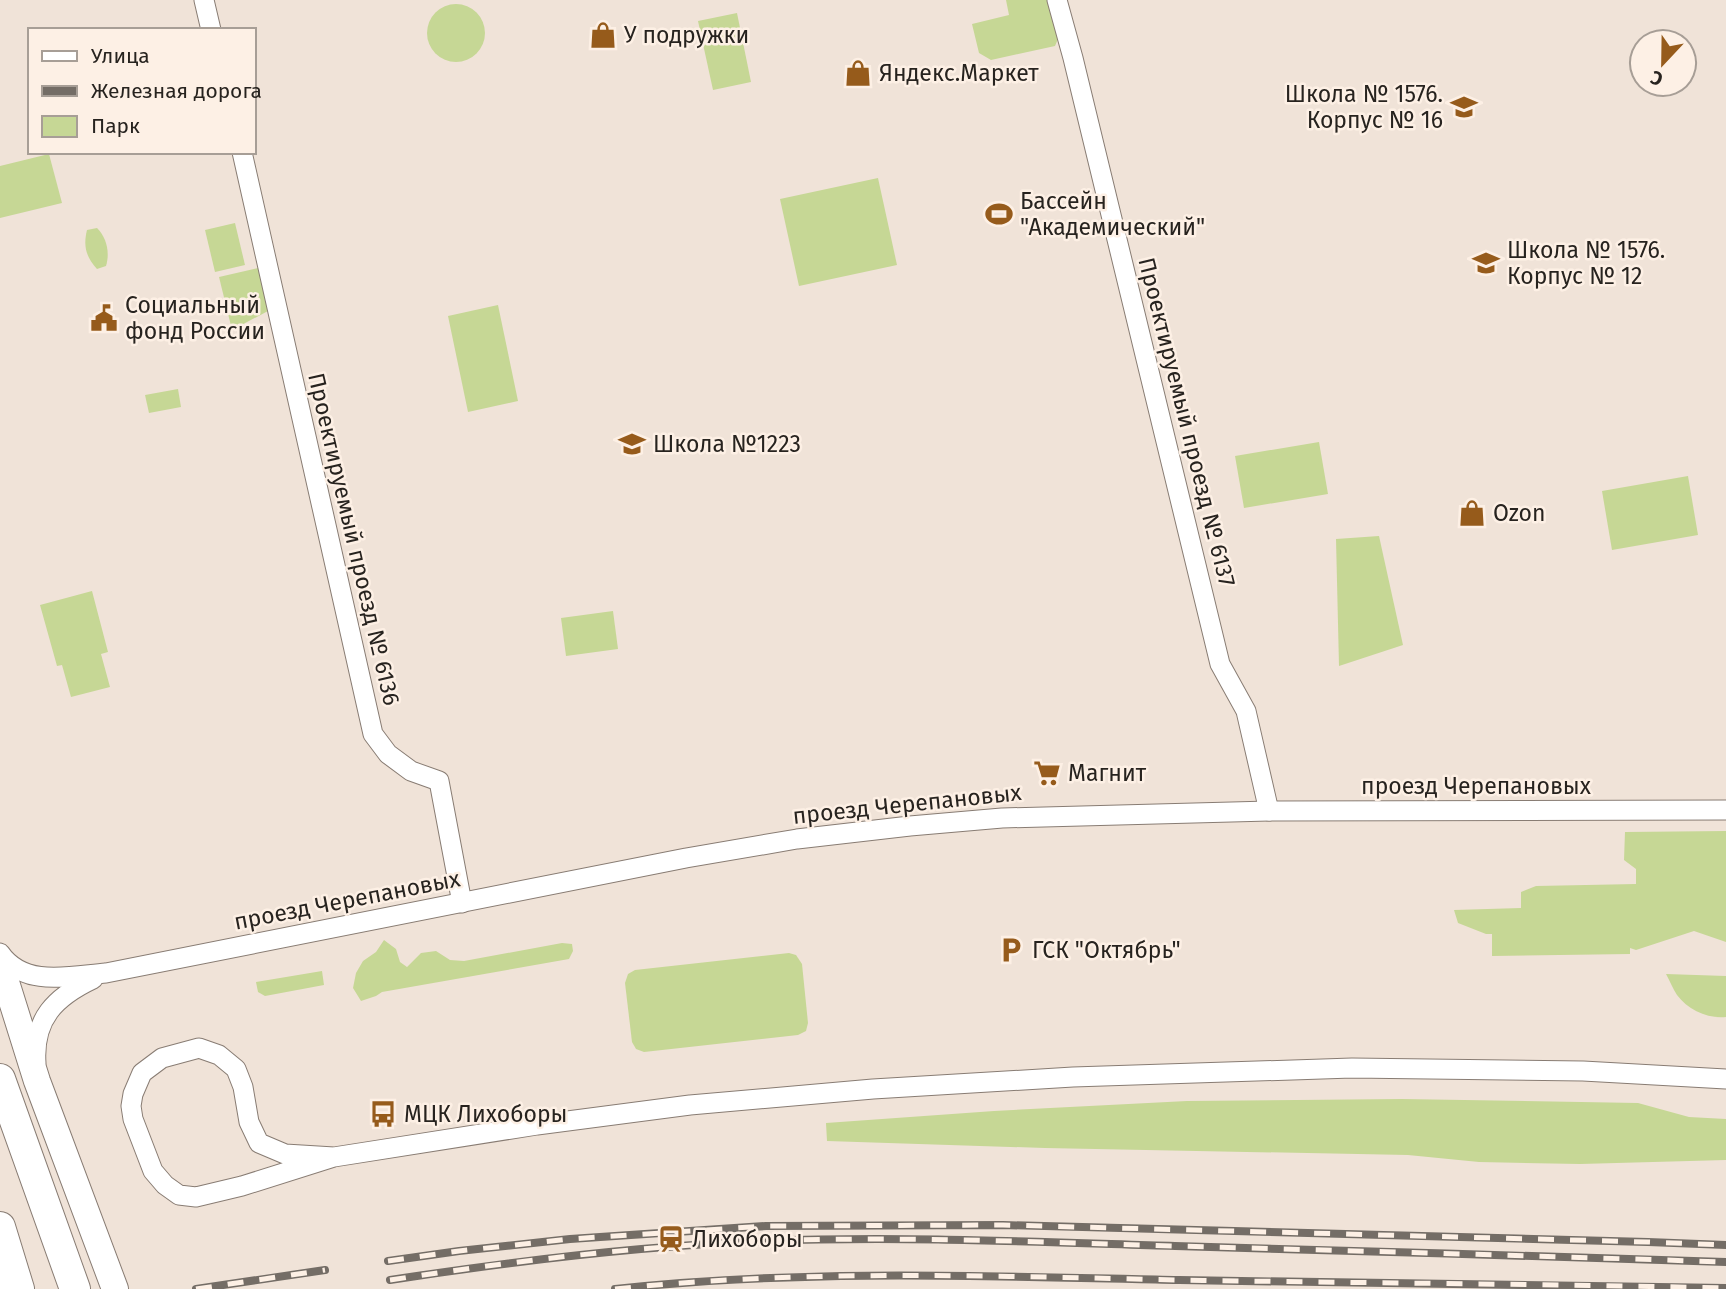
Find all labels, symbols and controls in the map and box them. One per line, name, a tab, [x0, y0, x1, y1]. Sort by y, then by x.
shop icon: У подружки	[588, 20, 618, 50]
place label: У подружки	[624, 21, 749, 49]
legend	[28, 28, 256, 154]
north arrow	[1628, 28, 1698, 98]
text: Улица	[91, 43, 150, 69]
shop icon: Яндекс.Маркет	[843, 58, 873, 88]
place label: Яндекс.Маркет	[879, 59, 1039, 87]
text: С	[1647, 66, 1666, 91]
text: Железная дорога	[91, 78, 262, 104]
place label: Школа № 1576. Корпус № 16	[1285, 80, 1443, 134]
school or university icon: Школа № 1576. Корпус № 16	[1449, 92, 1479, 122]
text: Парк	[91, 113, 140, 139]
place label: Бассейн "Академический"	[1020, 187, 1205, 241]
sports icon: Бассейн "Академический"	[984, 199, 1014, 229]
place label: Школа № 1576. Корпус № 12	[1507, 236, 1665, 290]
school or university icon: Школа № 1576. Корпус № 12	[1471, 248, 1501, 278]
street label: Проектируемый проезд № 6137	[1133, 255, 1241, 589]
place label: Социальный фонд России	[125, 291, 265, 345]
public building icon: Социальный фонд России	[89, 303, 119, 333]
street label: Проектируемый проезд № 6136	[302, 370, 406, 708]
school or university icon: Школа №1223	[617, 429, 647, 459]
place label: Школа №1223	[653, 430, 801, 458]
shop icon: Ozon	[1457, 498, 1487, 528]
place label: Ozon	[1493, 499, 1546, 527]
supermarket icon: Магнит	[1032, 758, 1062, 788]
place label: Магнит	[1068, 759, 1147, 787]
street label: проезд Черепановых	[1361, 772, 1592, 800]
street label: проезд Черепановых	[791, 778, 1024, 830]
street label: проезд Черепановых	[232, 864, 463, 936]
parking icon: ГСК "Октябрь"	[996, 935, 1026, 965]
place label: ГСК "Октябрь"	[1032, 936, 1181, 964]
bus stop icon: МЦК Лихоборы	[368, 1099, 398, 1129]
place label: МЦК Лихоборы	[404, 1100, 567, 1128]
station icon: Лихоборы	[656, 1224, 686, 1254]
place label: Лихоборы	[692, 1225, 803, 1253]

